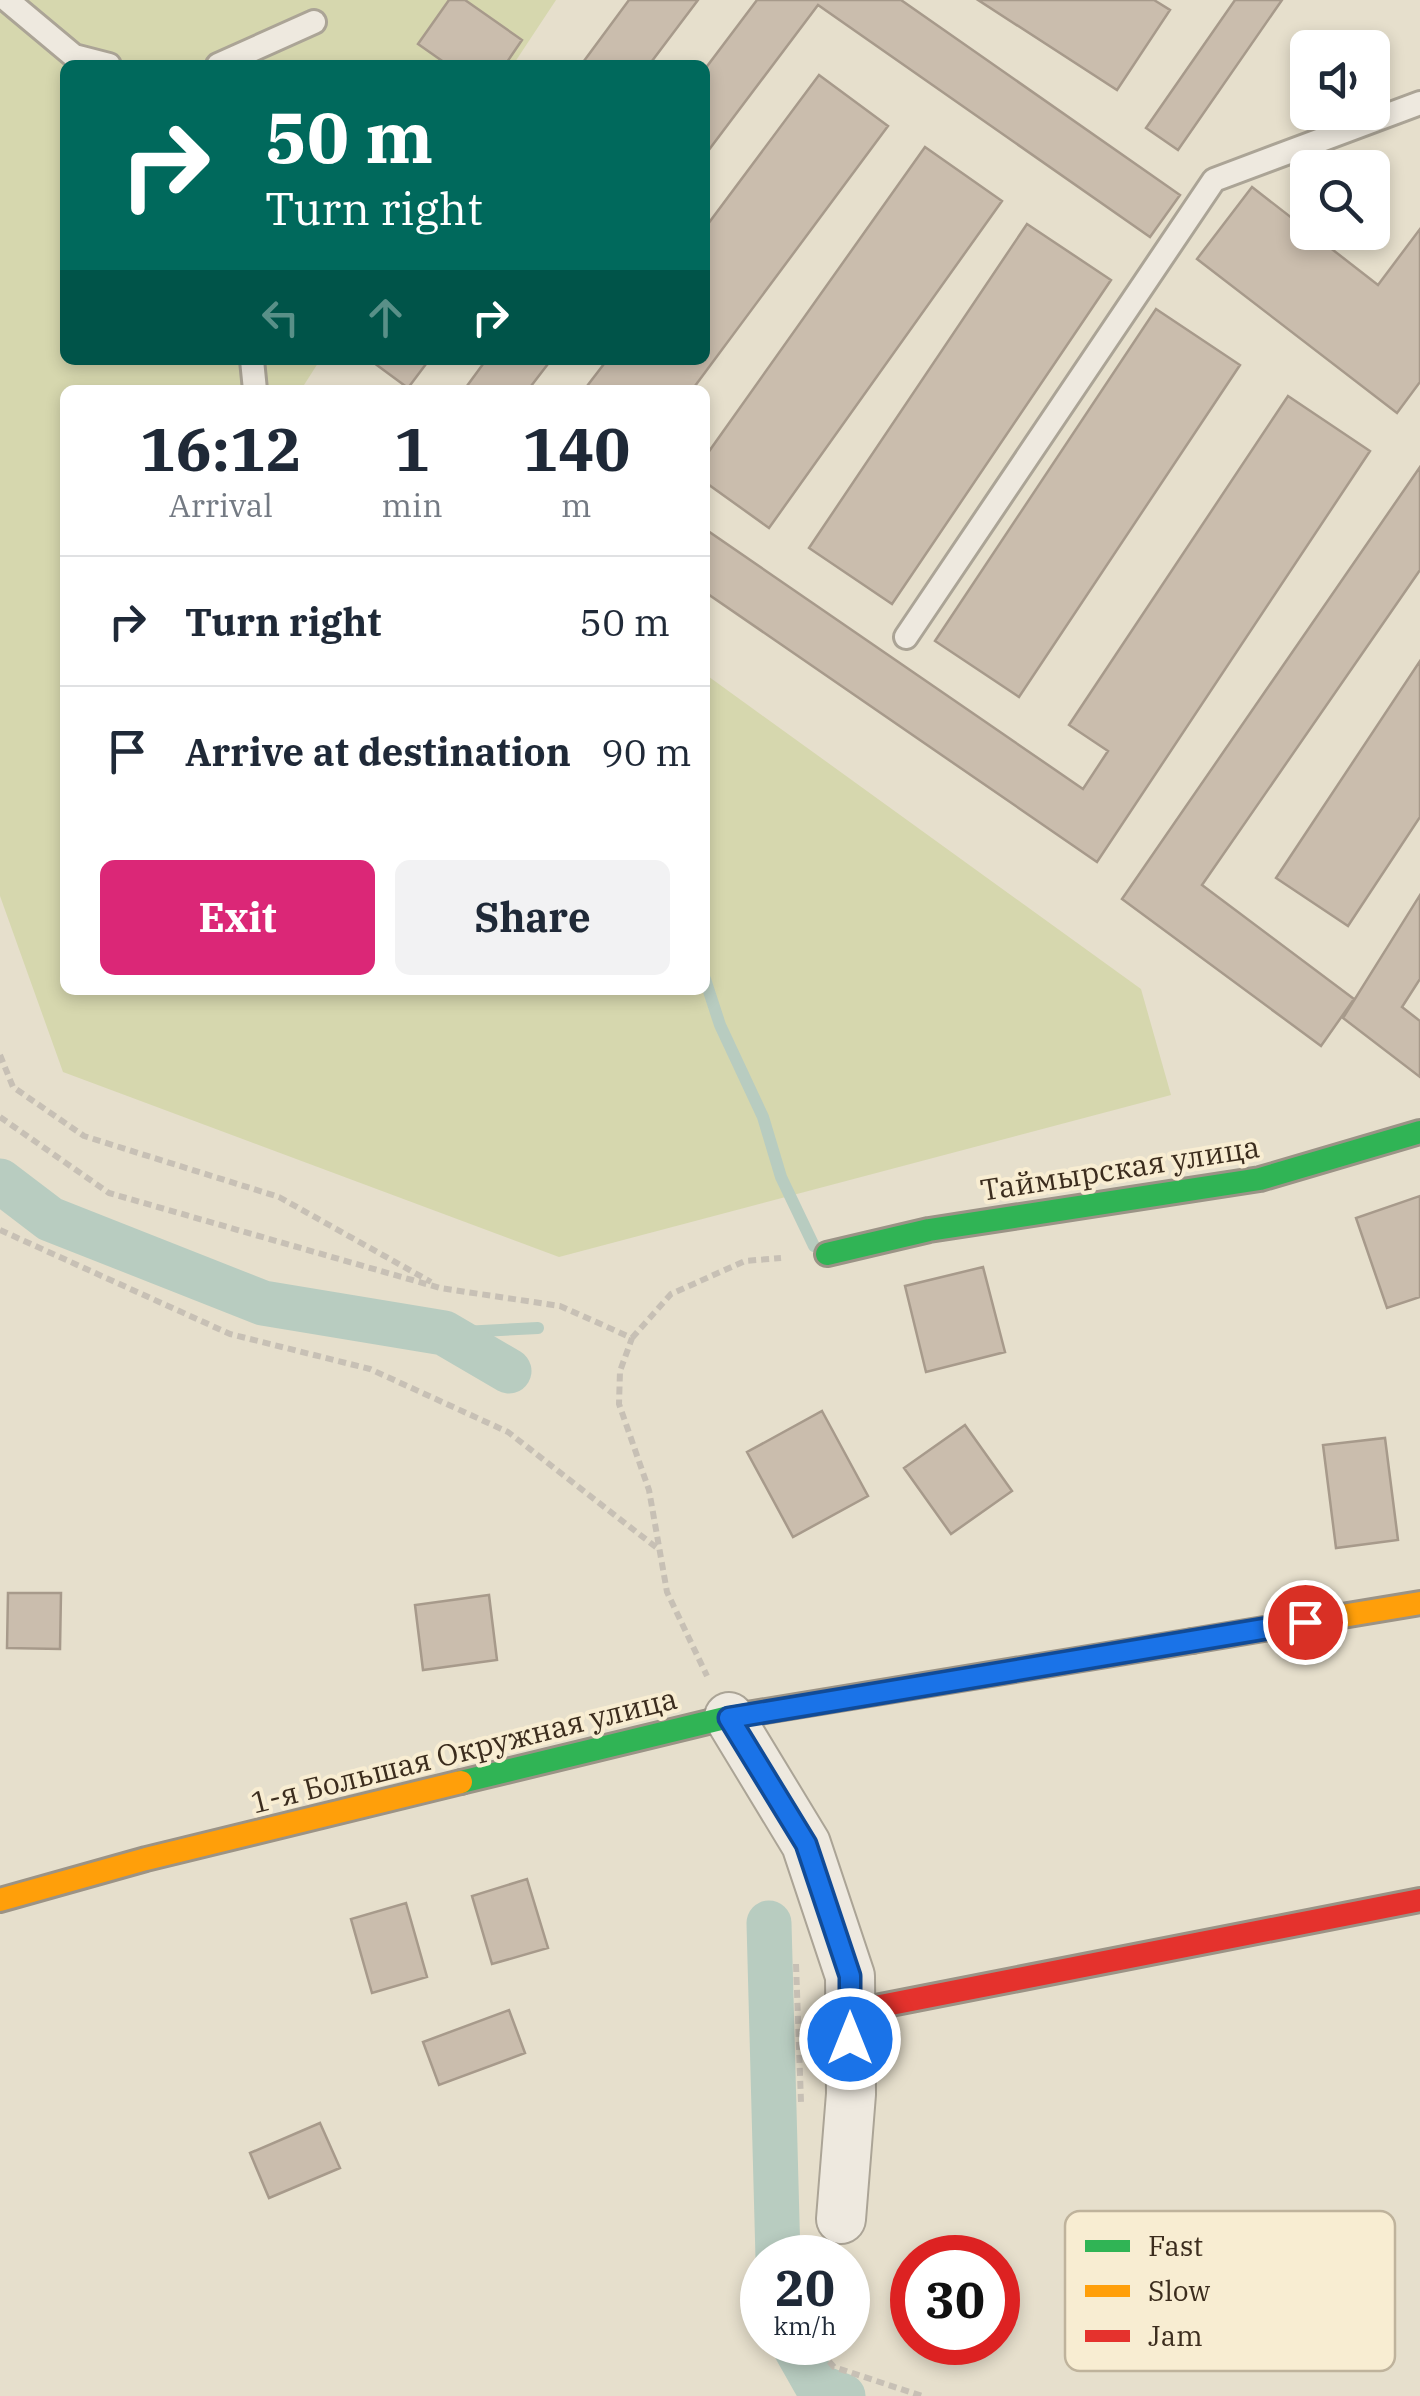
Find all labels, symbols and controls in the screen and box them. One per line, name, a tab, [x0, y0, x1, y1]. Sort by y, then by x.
map controls	[1290, 30, 1390, 250]
button: sound	[1290, 30, 1390, 130]
text: 50 m	[265, 91, 433, 182]
icon: right	[100, 100, 230, 230]
button: search	[1290, 150, 1390, 250]
text: Turn right	[265, 179, 483, 237]
icon: left	[253, 290, 308, 345]
icon: ahead	[358, 290, 413, 345]
icon: right	[463, 290, 518, 345]
text: 16:12	[140, 409, 302, 488]
text: 1	[394, 409, 430, 488]
text: 140	[522, 409, 630, 488]
text: Arrival	[169, 484, 273, 526]
text: min	[382, 484, 443, 526]
text: m	[561, 484, 592, 526]
icon: right	[100, 594, 155, 649]
text: Turn right	[185, 597, 381, 646]
text: 50 m	[579, 597, 670, 646]
icon: arrive	[100, 724, 155, 779]
text: Arrive at destination	[185, 727, 571, 776]
text: 90 m	[601, 727, 692, 776]
button: Exit	[100, 860, 375, 975]
button: Share	[395, 860, 670, 975]
street label: Таймырская улица	[977, 1126, 1262, 1209]
pin	[1263, 1580, 1348, 1665]
icon: arrive	[1278, 1595, 1333, 1650]
street label: 1-я Большая Окружная улица	[246, 1678, 681, 1821]
position arrow	[798, 1987, 902, 2091]
legend	[1065, 2211, 1395, 2371]
text: Fast	[1148, 2227, 1203, 2264]
speed limit sign: 30	[890, 2235, 1020, 2365]
text: 20	[775, 2255, 835, 2320]
text: Slow	[1148, 2272, 1210, 2309]
text: km/h	[773, 2309, 837, 2342]
text: Jam	[1148, 2317, 1203, 2354]

